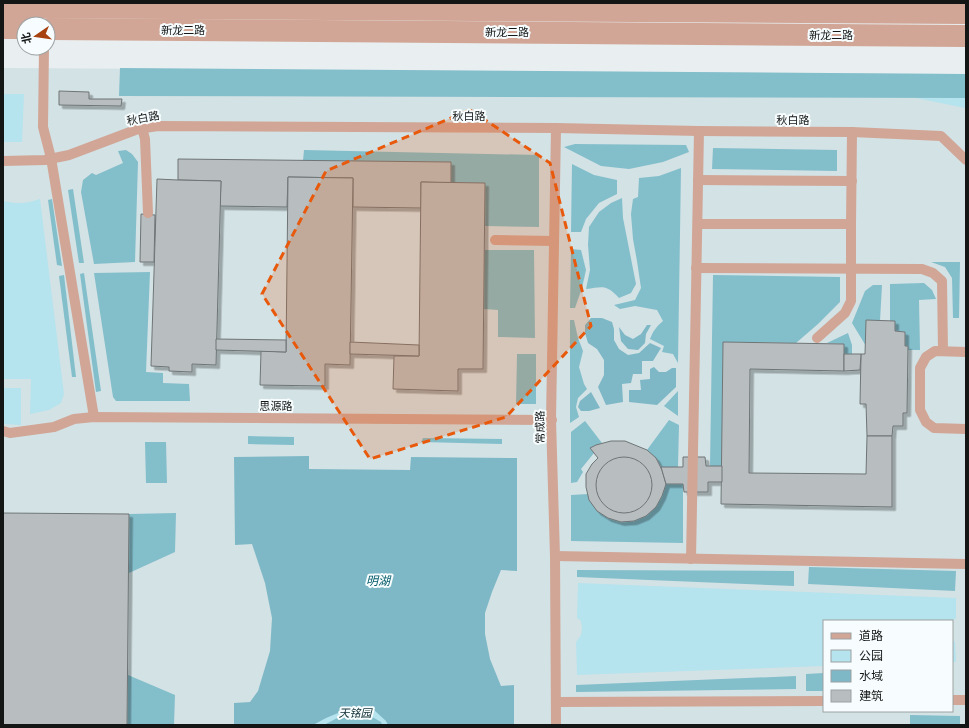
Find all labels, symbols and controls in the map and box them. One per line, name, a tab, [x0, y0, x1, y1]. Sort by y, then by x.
north arrow	[16, 16, 56, 56]
street label: 新龙二路	[161, 24, 205, 36]
street label: 新龙二路	[485, 26, 529, 38]
street label: 新龙二路	[809, 29, 853, 41]
text: 北	[19, 32, 33, 45]
street label: 秋白路	[126, 109, 160, 127]
street label: 秋白路	[453, 110, 486, 122]
street label: 秋白路	[777, 114, 810, 126]
street label: 思源路	[260, 400, 293, 412]
street label: 常成路	[534, 410, 546, 444]
water label: 明湖	[366, 574, 392, 588]
legend	[823, 620, 953, 712]
text: 道路	[859, 629, 883, 643]
text: 公园	[859, 649, 883, 663]
text: 水域	[859, 669, 883, 683]
text: 建筑	[859, 689, 883, 703]
park label: 天铭园	[339, 707, 373, 719]

